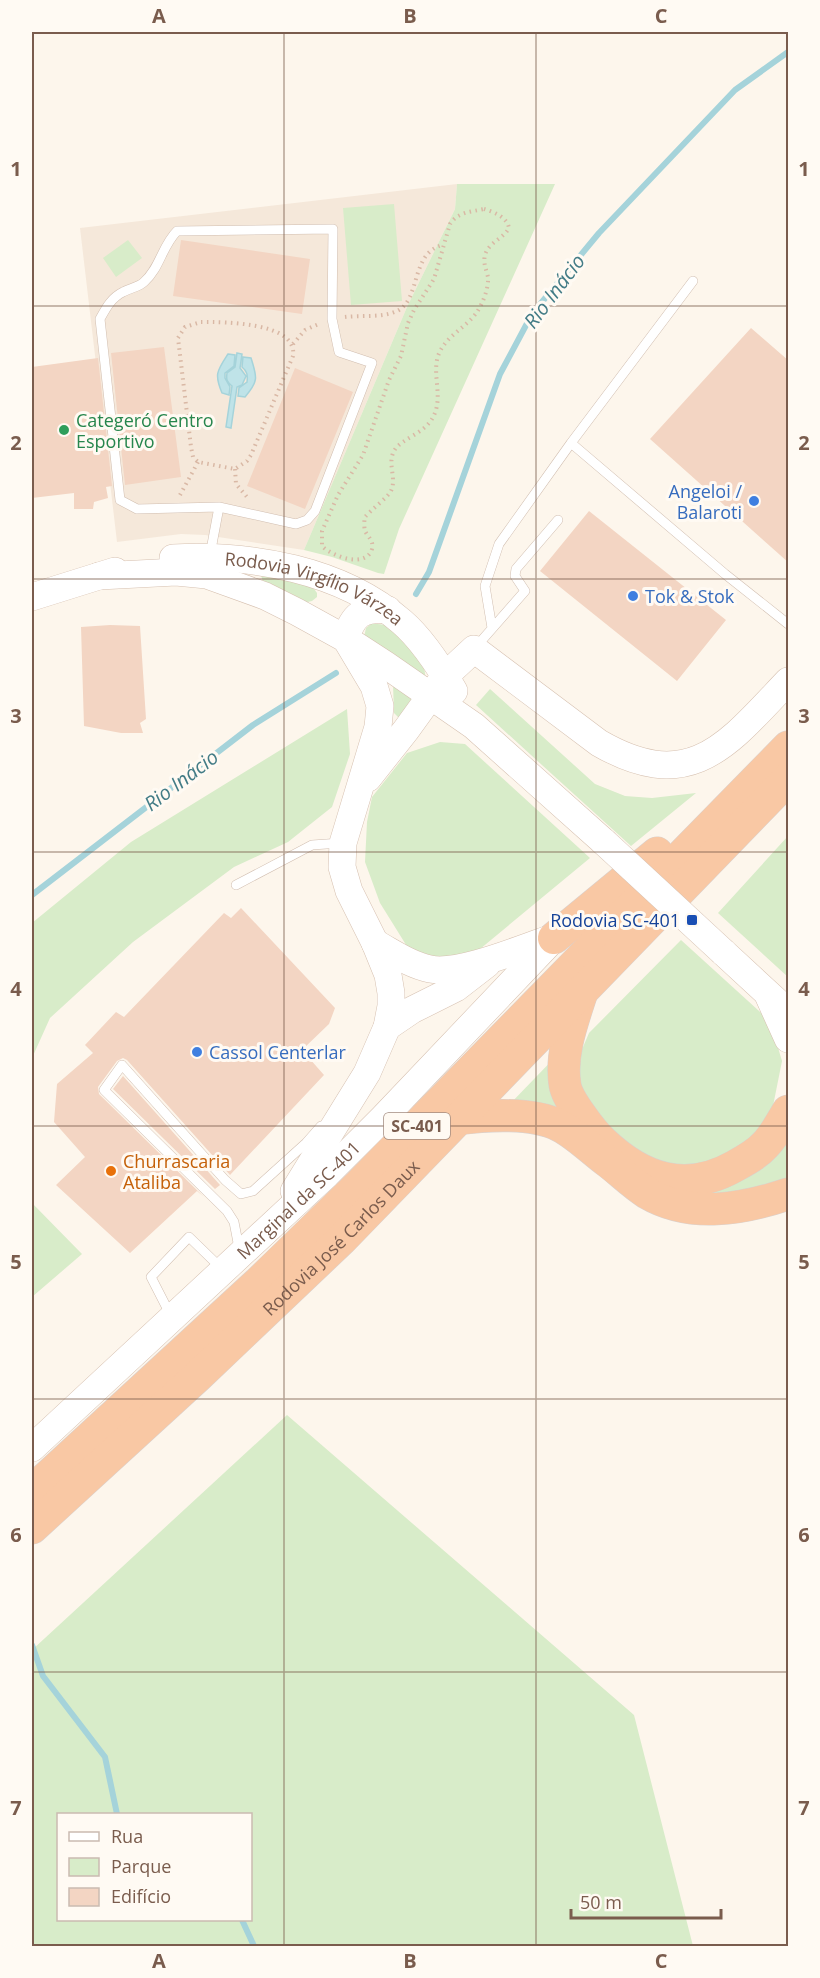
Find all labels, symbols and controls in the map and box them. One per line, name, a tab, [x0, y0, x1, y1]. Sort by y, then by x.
text: A	[152, 2, 166, 29]
text: B	[403, 2, 417, 29]
text: C	[655, 2, 668, 29]
text: 1	[10, 155, 22, 182]
text: 1	[798, 155, 810, 182]
water label: Rio Inácio	[517, 248, 591, 334]
place label: Categeró Centro Esportivo	[76, 408, 214, 453]
marker: Categeró Centro Esportivo	[57, 423, 71, 437]
text: 2	[10, 429, 22, 456]
text: 2	[798, 429, 810, 456]
place label: Angeloi / Balaroti	[669, 479, 742, 524]
marker: Angeloi / Balaroti	[747, 494, 761, 508]
street label: Rodovia Virgílio Várzea	[224, 546, 409, 630]
place label: Tok & Stok	[645, 584, 735, 608]
marker: Tok & Stok	[626, 589, 640, 603]
text: 3	[10, 702, 22, 729]
text: 3	[798, 702, 810, 729]
water label: Rio Inácio	[138, 743, 224, 817]
place label: Rodovia SC-401	[550, 908, 680, 932]
marker: Rodovia SC-401	[685, 913, 699, 927]
text: 4	[10, 975, 22, 1002]
text: 4	[798, 975, 810, 1002]
place label: Cassol Centerlar	[209, 1040, 346, 1064]
marker: Cassol Centerlar	[190, 1045, 204, 1059]
road number: SC-401	[384, 1113, 450, 1139]
street label: Marginal da SC-401	[231, 1136, 365, 1264]
place label: Churrascaria Ataliba	[123, 1149, 230, 1194]
street label: Rodovia José Carlos Daux	[257, 1154, 425, 1321]
marker: Churrascaria Ataliba	[104, 1164, 118, 1178]
text: 5	[10, 1248, 22, 1275]
text: 5	[798, 1248, 810, 1275]
text: 6	[10, 1521, 22, 1548]
text: 6	[798, 1521, 810, 1548]
text: 7	[10, 1794, 22, 1821]
text: 7	[798, 1794, 810, 1821]
legend	[57, 1813, 252, 1921]
text: Rua	[111, 1824, 143, 1848]
text: Parque	[111, 1854, 171, 1878]
scale bar	[571, 1882, 721, 1920]
text: Edifício	[111, 1884, 171, 1908]
text: 50 m	[580, 1890, 622, 1914]
text: A	[152, 1947, 166, 1974]
text: B	[403, 1947, 417, 1974]
text: C	[655, 1947, 668, 1974]

